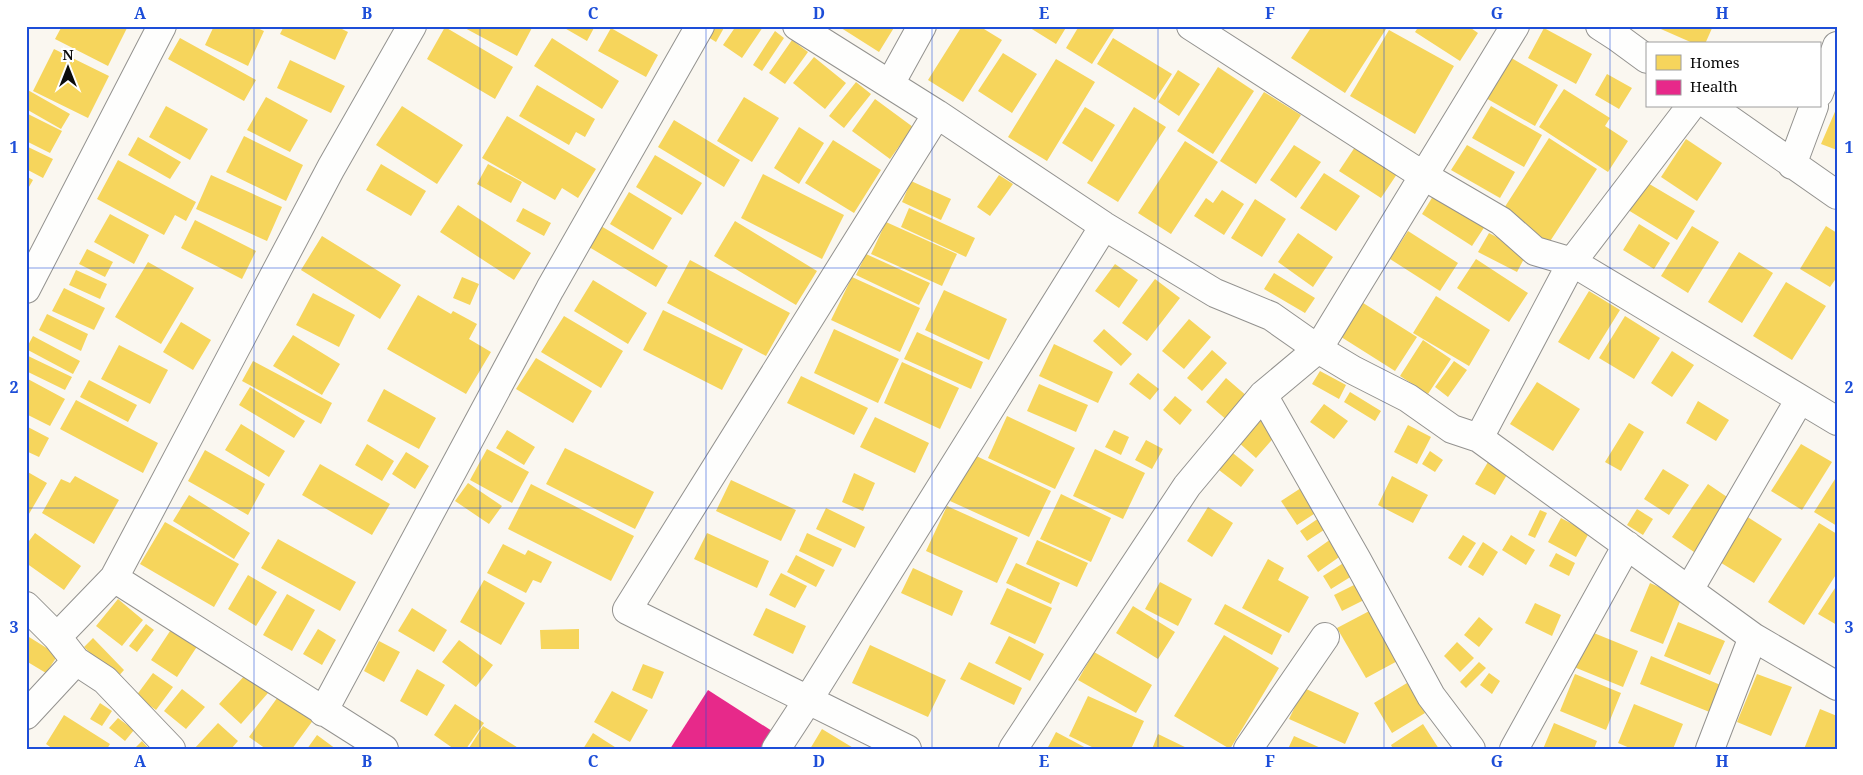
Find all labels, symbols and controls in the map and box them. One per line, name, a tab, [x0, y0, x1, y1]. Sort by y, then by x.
text: A	[134, 2, 147, 24]
text: B	[362, 2, 373, 24]
text: C	[588, 2, 599, 24]
text: D	[813, 2, 825, 24]
text: E	[1039, 2, 1049, 24]
text: F	[1265, 2, 1275, 24]
text: G	[1491, 2, 1503, 24]
text: H	[1715, 2, 1729, 24]
north arrow	[42, 42, 92, 92]
legend	[1646, 42, 1820, 108]
text: N	[62, 45, 74, 64]
text: Homes	[1690, 52, 1740, 72]
text: Health	[1690, 76, 1738, 96]
text: 1	[9, 136, 19, 158]
text: 1	[1844, 136, 1854, 158]
text: 2	[9, 376, 19, 398]
text: 2	[1844, 376, 1854, 398]
text: 3	[9, 616, 19, 638]
text: 3	[1844, 616, 1854, 638]
text: A	[134, 750, 147, 772]
text: B	[362, 750, 373, 772]
text: C	[588, 750, 599, 772]
text: D	[813, 750, 825, 772]
text: E	[1039, 750, 1049, 772]
text: F	[1265, 750, 1275, 772]
text: G	[1491, 750, 1503, 772]
text: H	[1715, 750, 1729, 772]

